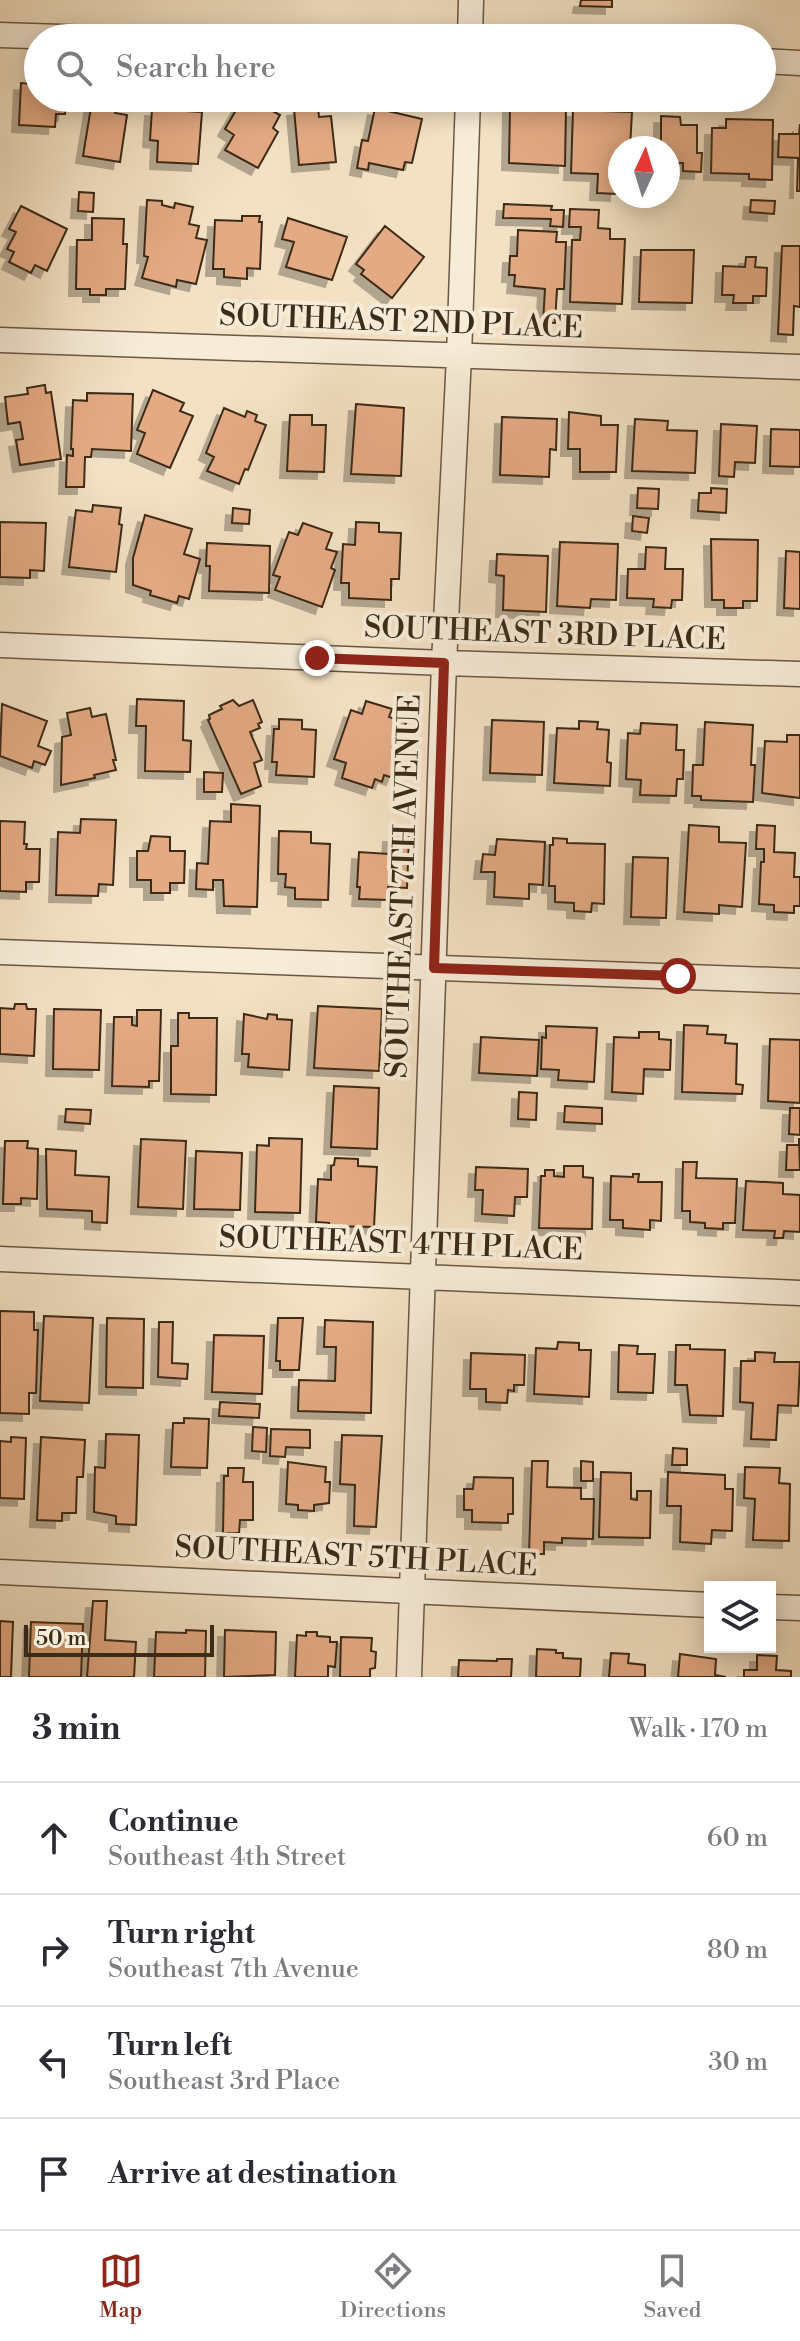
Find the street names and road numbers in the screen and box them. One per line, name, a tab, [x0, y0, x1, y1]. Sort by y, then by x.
street label: SOUTHEAST 2ND PLACE	[218, 297, 584, 347]
street label: SOUTHEAST 3RD PLACE	[363, 609, 727, 659]
street label: SOUTHEAST 7TH AVENUE	[378, 693, 430, 1079]
street label: SOUTHEAST 4TH PLACE	[218, 1219, 584, 1269]
street label: SOUTHEAST 5TH PLACE	[174, 1529, 538, 1585]

